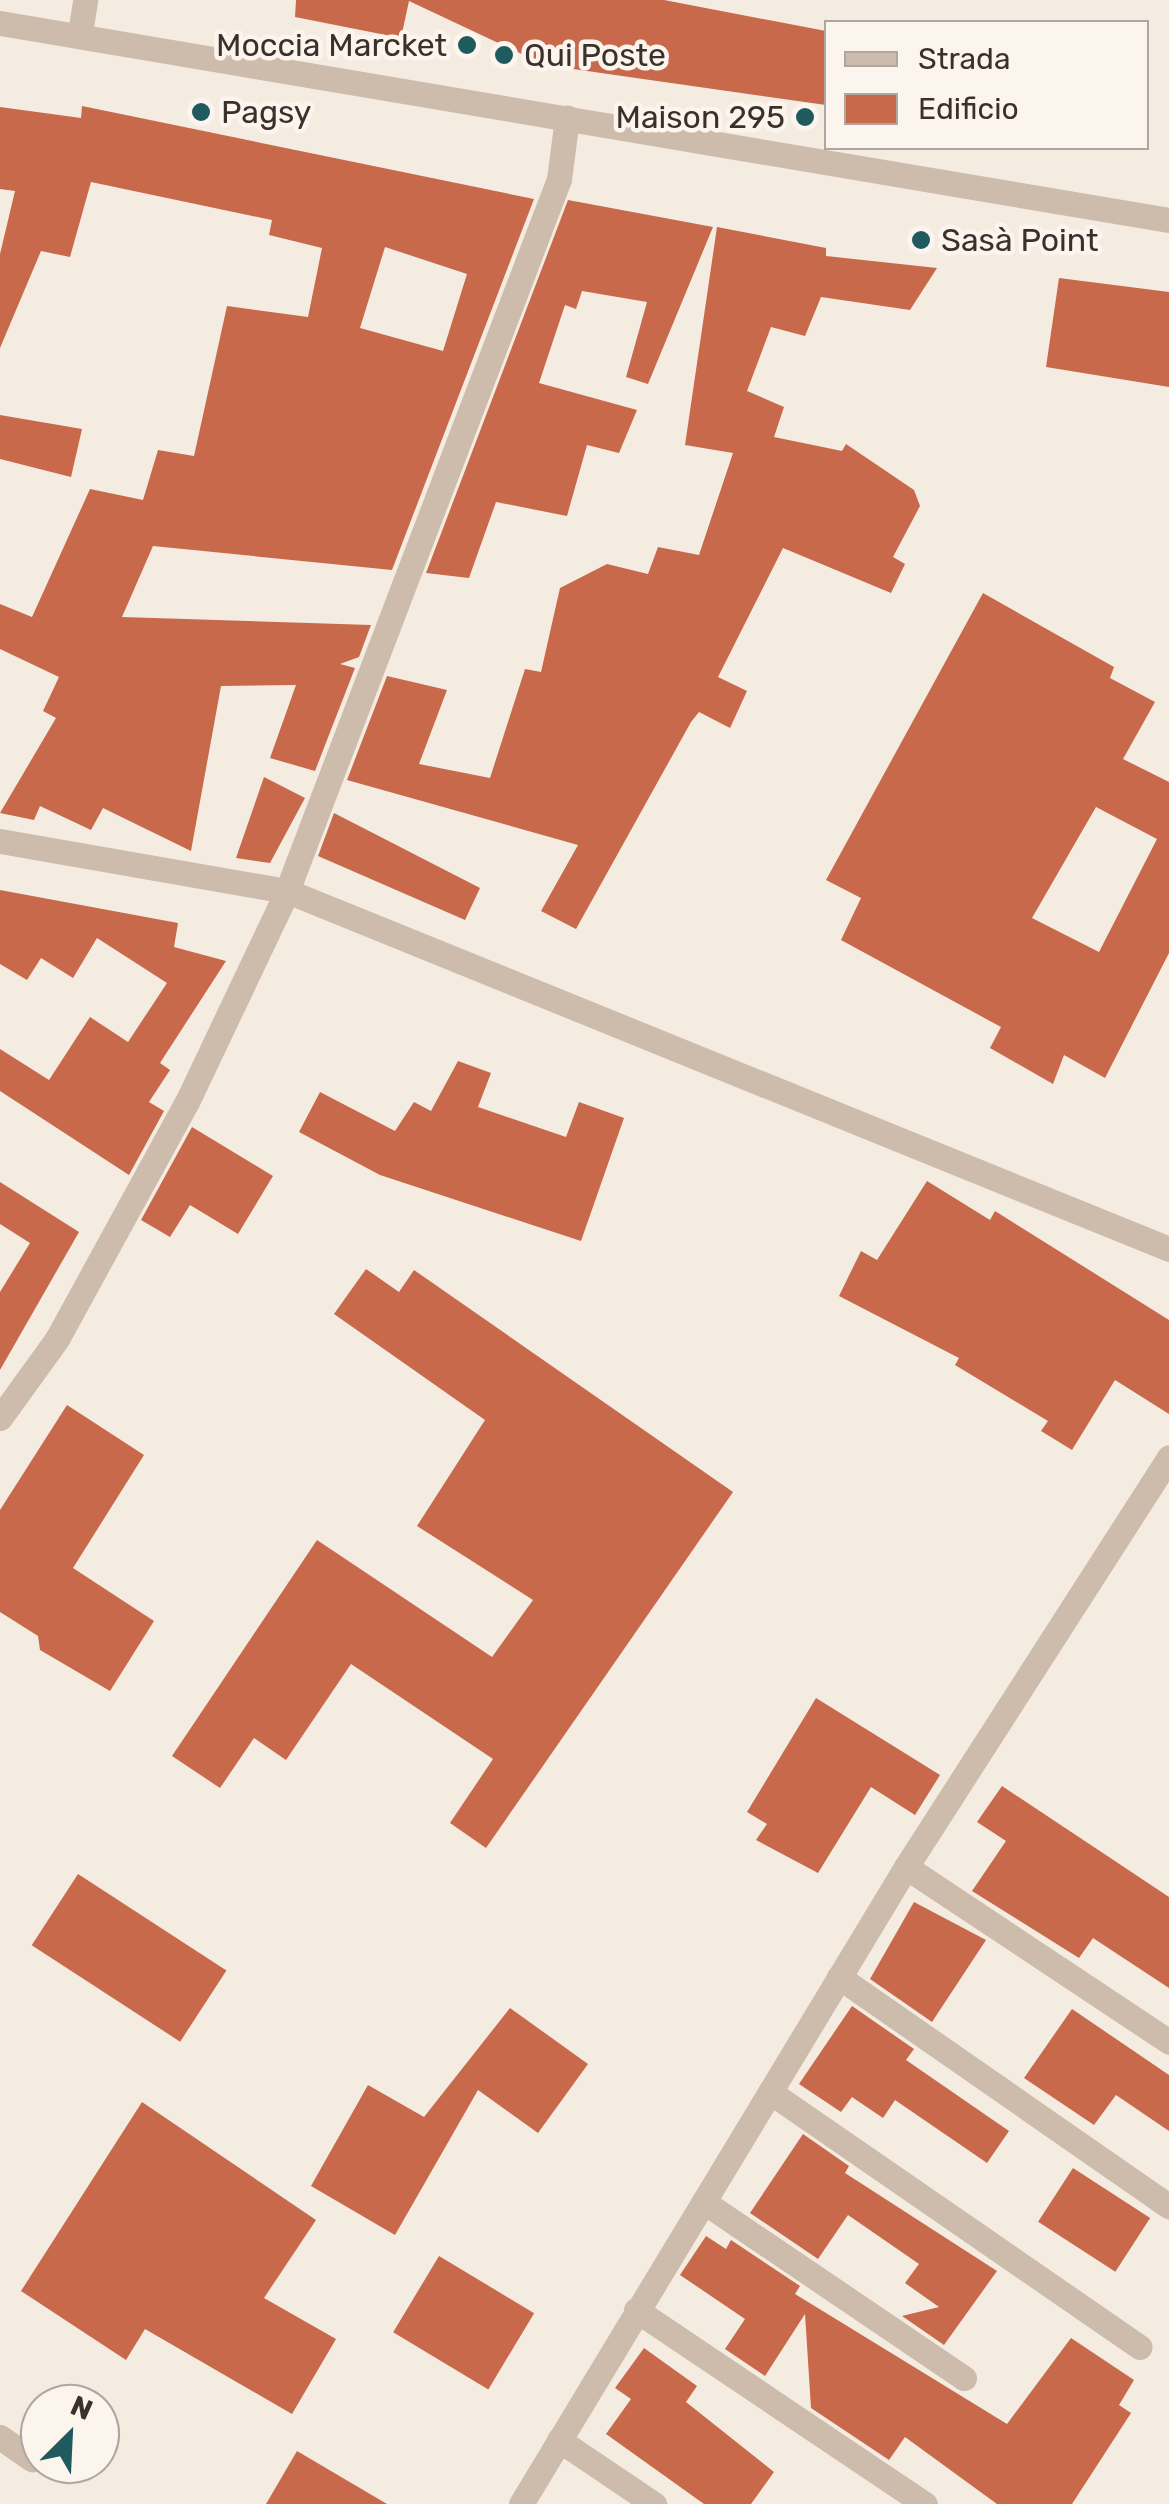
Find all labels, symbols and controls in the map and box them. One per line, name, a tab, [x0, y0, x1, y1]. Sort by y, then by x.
legend	[824, 20, 1149, 150]
place label: Moccia Marcket	[216, 26, 447, 64]
marker: Moccia Marcket	[456, 34, 478, 56]
place label: Qui Poste	[524, 36, 666, 74]
text: Strada	[918, 41, 1011, 77]
marker: Qui Poste	[493, 44, 515, 66]
text: Edificio	[918, 91, 1019, 127]
place label: Pagsy	[221, 93, 311, 131]
place label: Maison 295	[615, 98, 785, 136]
marker: Pagsy	[190, 101, 212, 123]
marker: Maison 295	[794, 106, 816, 128]
place label: Sasà Point	[941, 221, 1099, 259]
marker: Sasà Point	[910, 229, 932, 251]
north arrow	[20, 2384, 120, 2484]
text: N	[66, 2389, 97, 2427]

